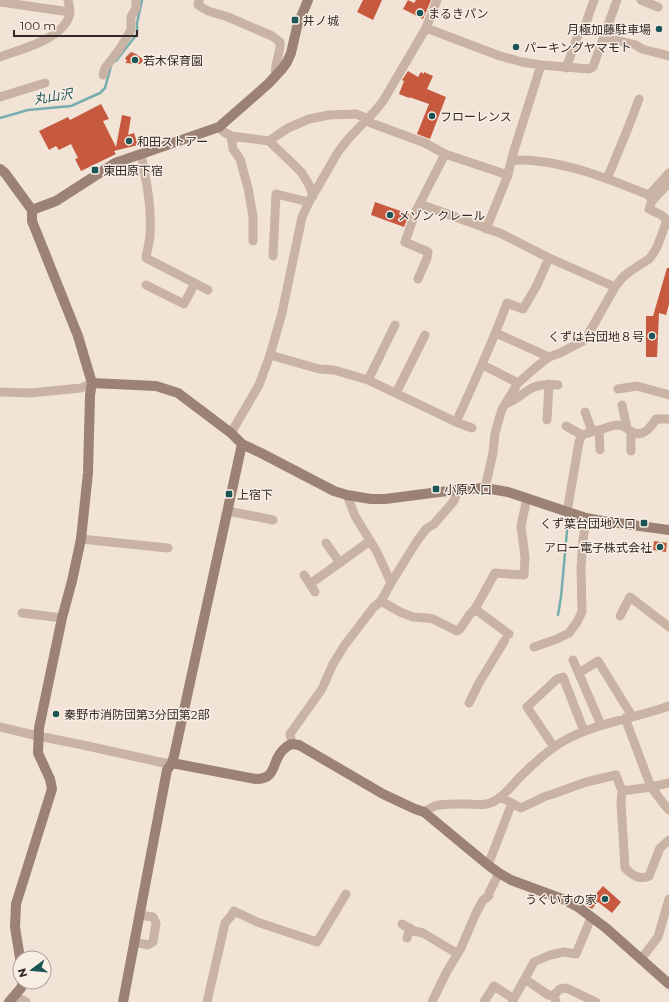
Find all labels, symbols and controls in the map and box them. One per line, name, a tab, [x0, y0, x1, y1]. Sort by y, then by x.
place label: まるきパン	[428, 6, 489, 21]
marker: まるきパン	[415, 8, 425, 18]
scale bar	[14, 12, 137, 38]
place label: 井ノ城	[303, 13, 339, 28]
marker: 井ノ城	[290, 15, 300, 25]
text: 100 m	[20, 18, 56, 33]
place label: 月極加藤駐車場	[567, 22, 651, 37]
marker: 月極加藤駐車場	[654, 24, 664, 34]
place label: パーキングヤマモト	[524, 40, 632, 55]
marker: パーキングヤマモト	[511, 42, 521, 52]
place label: 若木保育園	[143, 53, 203, 68]
marker: 若木保育園	[130, 55, 140, 65]
water label: 丸山沢	[32, 85, 75, 107]
place label: フローレンス	[440, 109, 512, 124]
marker: フローレンス	[427, 111, 437, 121]
place label: 和田ストアー	[137, 134, 208, 149]
marker: 和田ストアー	[124, 136, 134, 146]
place label: 東田原下宿	[103, 163, 163, 178]
marker: 東田原下宿	[90, 165, 100, 175]
place label: メゾン クレール	[398, 208, 485, 223]
marker: メゾン クレール	[385, 210, 395, 220]
place label: くずは台団地８号	[548, 329, 644, 344]
marker: くずは台団地８号	[647, 331, 657, 341]
place label: 小原入口	[444, 482, 492, 497]
marker: 小原入口	[431, 484, 441, 494]
place label: 上宿下	[237, 487, 273, 502]
marker: 上宿下	[224, 489, 234, 499]
place label: くず葉台団地入口	[540, 516, 636, 531]
marker: くず葉台団地入口	[639, 518, 649, 528]
place label: アロー電子株式会社	[544, 540, 652, 555]
marker: アロー電子株式会社	[655, 542, 665, 552]
place label: 秦野市消防団第3分団第2部	[64, 707, 210, 722]
marker: 秦野市消防団第3分団第2部	[51, 709, 61, 719]
place label: うぐいすの家	[525, 892, 597, 907]
marker: うぐいすの家	[600, 894, 610, 904]
north arrow	[12, 950, 52, 990]
text: N	[14, 967, 30, 979]

